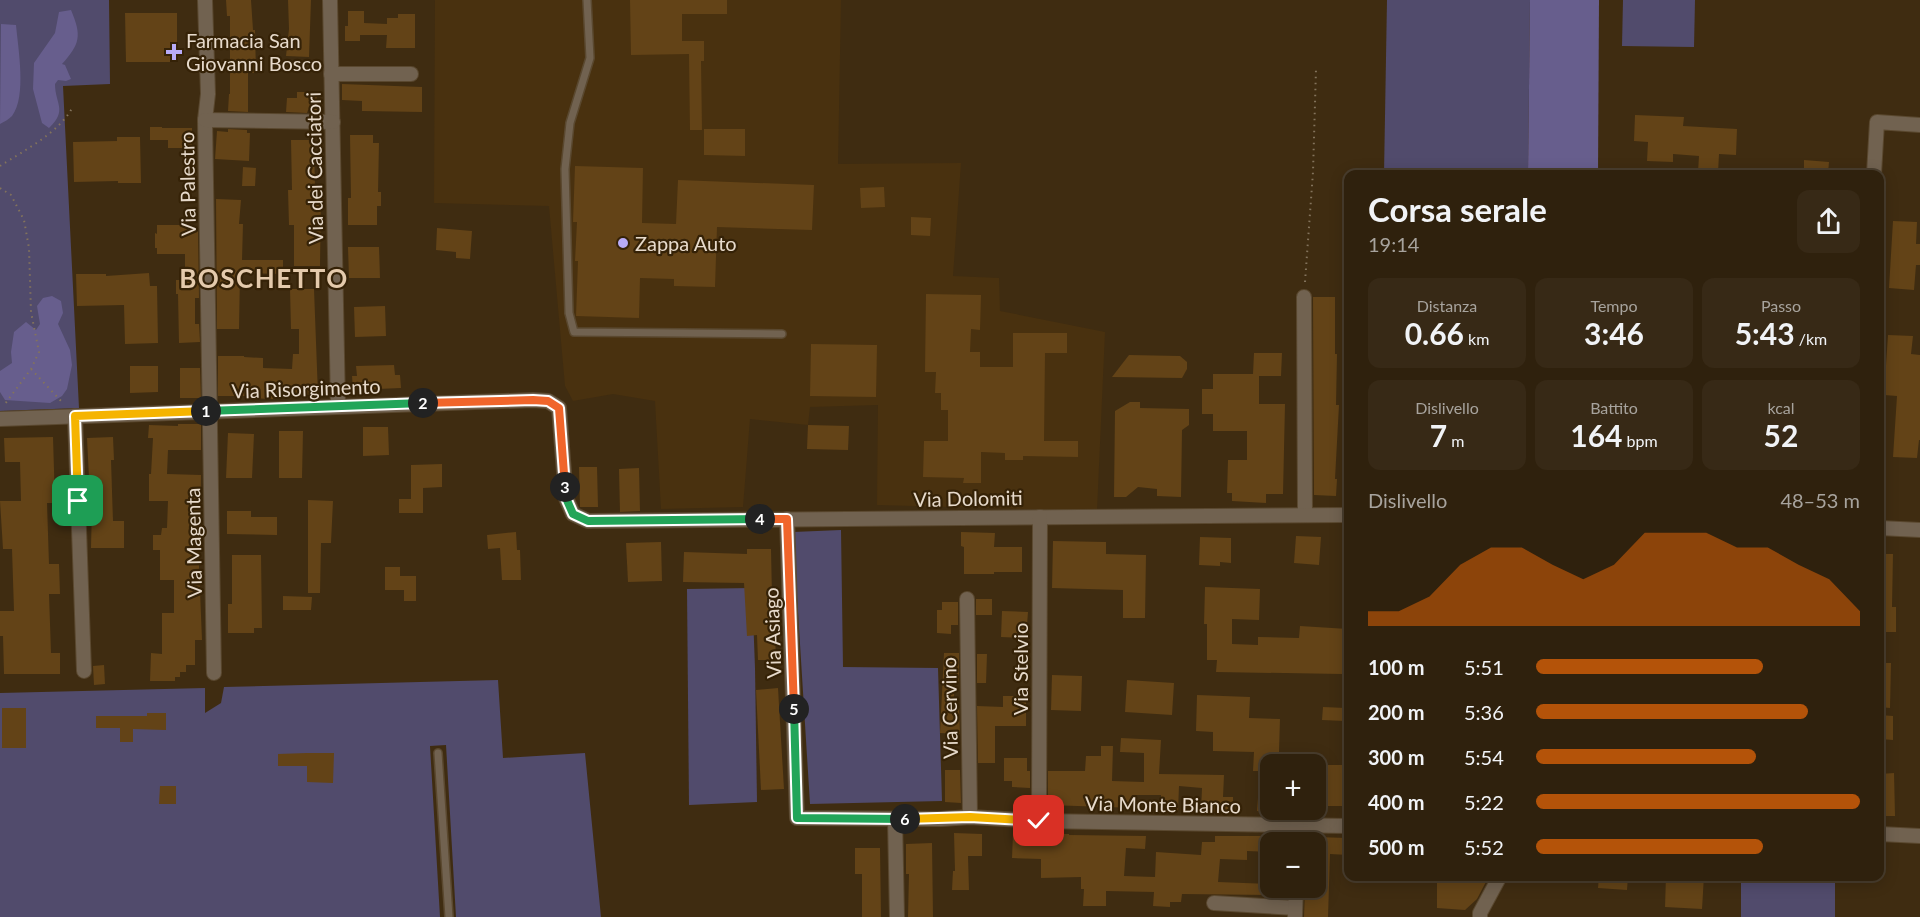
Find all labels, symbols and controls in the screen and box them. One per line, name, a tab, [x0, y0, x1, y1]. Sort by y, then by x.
place label: Farmacia San Giovanni Bosco	[186, 28, 322, 75]
marker: Farmacia San Giovanni Bosco	[167, 45, 181, 59]
street label: Via dei Cacciatori	[301, 92, 327, 244]
street label: Via Palestro	[174, 132, 200, 236]
text: Corsa serale	[1368, 189, 1547, 229]
button: share	[1797, 190, 1860, 253]
place label: Zappa Auto	[635, 231, 737, 255]
text: 19:14	[1368, 232, 1419, 256]
marker: Zappa Auto	[616, 236, 630, 250]
district label: BOSCHETTO	[179, 262, 349, 294]
text: Distanza	[1417, 296, 1477, 315]
text: Tempo	[1590, 296, 1638, 315]
text: Passo	[1761, 296, 1801, 315]
text: 0.66	[1405, 315, 1464, 351]
text: 3:46	[1584, 315, 1644, 351]
text: 5:43	[1735, 315, 1795, 351]
text: km	[1464, 329, 1489, 348]
text: /km	[1795, 329, 1827, 348]
street label: Via Risorgimento	[231, 373, 381, 403]
pin: 2	[408, 388, 438, 418]
text: 2	[418, 393, 428, 412]
pin: 1	[191, 396, 221, 426]
text: Dislivello	[1415, 398, 1479, 417]
text: Battito	[1590, 398, 1638, 417]
text: kcal	[1767, 398, 1795, 417]
text: 1	[201, 401, 211, 420]
text: 7	[1430, 417, 1447, 453]
text: 164	[1570, 417, 1623, 453]
text: 52	[1764, 417, 1798, 453]
text: m	[1447, 431, 1464, 450]
text: bpm	[1623, 431, 1658, 450]
pin: 3	[550, 472, 580, 502]
pin	[52, 475, 103, 526]
text: 3	[560, 477, 570, 496]
icon: arrive	[61, 484, 94, 517]
street label: Via Dolomiti	[913, 485, 1023, 511]
street label: Via Magenta	[180, 488, 206, 598]
text: Dislivello	[1368, 488, 1447, 512]
text: 48–53 m	[1780, 488, 1860, 512]
pin: 4	[745, 504, 775, 534]
text: 4	[755, 509, 765, 528]
street label: Via Asiago	[758, 587, 786, 679]
street label: Via Stelvio	[1008, 623, 1032, 715]
text: 100 m	[1368, 655, 1424, 679]
text: 5:51	[1464, 655, 1504, 679]
street label: Via Cervino	[936, 657, 962, 759]
pin: 5	[779, 694, 809, 724]
text: 5	[789, 699, 799, 718]
text: 200 m	[1368, 700, 1424, 724]
text: 5:36	[1464, 700, 1504, 724]
text: 300 m	[1368, 745, 1424, 769]
text: 5:54	[1464, 745, 1504, 769]
map controls	[1260, 754, 1326, 898]
button: +	[1260, 754, 1326, 820]
text: 400 m	[1368, 790, 1424, 814]
text: 5:22	[1464, 790, 1504, 814]
street label: Via Monte Bianco	[1085, 791, 1241, 817]
pin	[1013, 795, 1064, 846]
pin: 6	[890, 804, 920, 834]
icon: check	[1022, 804, 1055, 837]
text: 6	[900, 809, 910, 828]
button: −	[1260, 832, 1326, 898]
text: 500 m	[1368, 835, 1424, 859]
text: 5:52	[1464, 835, 1504, 859]

